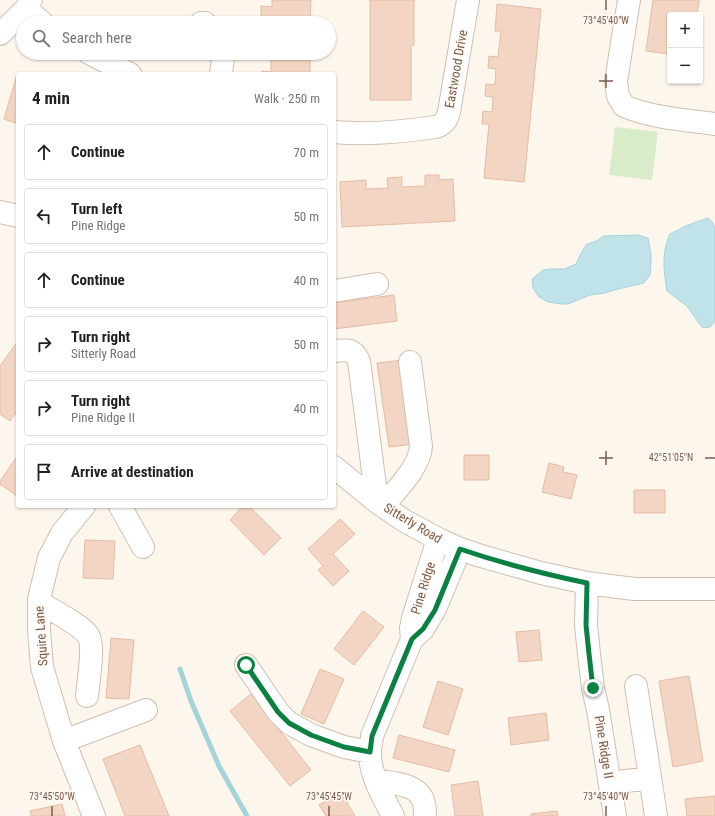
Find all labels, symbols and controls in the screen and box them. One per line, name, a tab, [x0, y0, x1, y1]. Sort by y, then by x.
map controls	[667, 12, 703, 84]
button: +	[667, 12, 703, 48]
text: 73°45'40"W	[583, 15, 629, 26]
search box	[16, 16, 336, 60]
icon: search	[30, 27, 52, 49]
text: Search here	[62, 29, 132, 47]
street label: Eastwood Drive	[442, 29, 470, 109]
button: −	[667, 48, 703, 84]
text: 4 min	[32, 88, 70, 108]
text: Walk · 250 m	[254, 91, 320, 106]
icon: ahead	[33, 141, 55, 163]
text: Continue	[71, 143, 125, 161]
text: 70 m	[293, 145, 319, 160]
text: Turn left	[71, 200, 122, 218]
icon: left	[33, 205, 55, 227]
text: 50 m	[293, 209, 319, 224]
text: Pine Ridge	[71, 218, 125, 233]
icon: ahead	[33, 269, 55, 291]
text: Continue	[71, 271, 125, 289]
text: 40 m	[293, 273, 319, 288]
text: Turn right	[71, 328, 130, 346]
icon: right	[33, 333, 55, 355]
text: 50 m	[293, 337, 319, 352]
text: Sitterly Road	[71, 346, 136, 361]
text: Turn right	[71, 392, 130, 410]
icon: right	[33, 397, 55, 419]
text: 40 m	[293, 401, 319, 416]
text: Pine Ridge II	[71, 410, 135, 425]
text: 42°51'05"N	[649, 452, 693, 463]
icon: arrive	[33, 461, 55, 483]
text: Arrive at destination	[71, 463, 194, 481]
street label: Sitterly Road	[381, 500, 445, 546]
street label: Pine Ridge	[408, 560, 438, 616]
street label: Squire Lane	[31, 605, 51, 667]
route start	[237, 656, 255, 674]
route end	[584, 679, 602, 697]
street label: Pine Ridge II	[592, 714, 616, 780]
text: 73°45'50"W	[29, 791, 75, 802]
text: 73°45'45"W	[306, 791, 352, 802]
text: 73°45'40"W	[583, 791, 629, 802]

